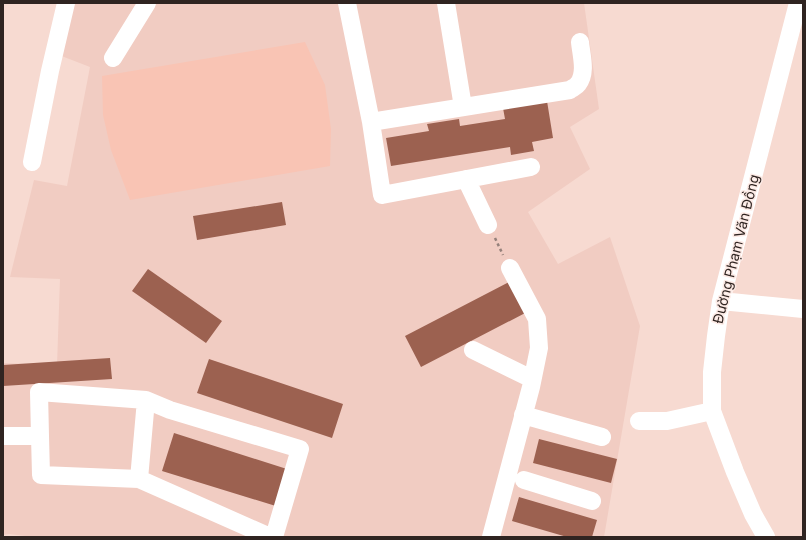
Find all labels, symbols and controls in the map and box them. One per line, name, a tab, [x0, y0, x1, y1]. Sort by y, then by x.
street label: Đường Phạm Văn Đồng	[709, 173, 762, 325]

